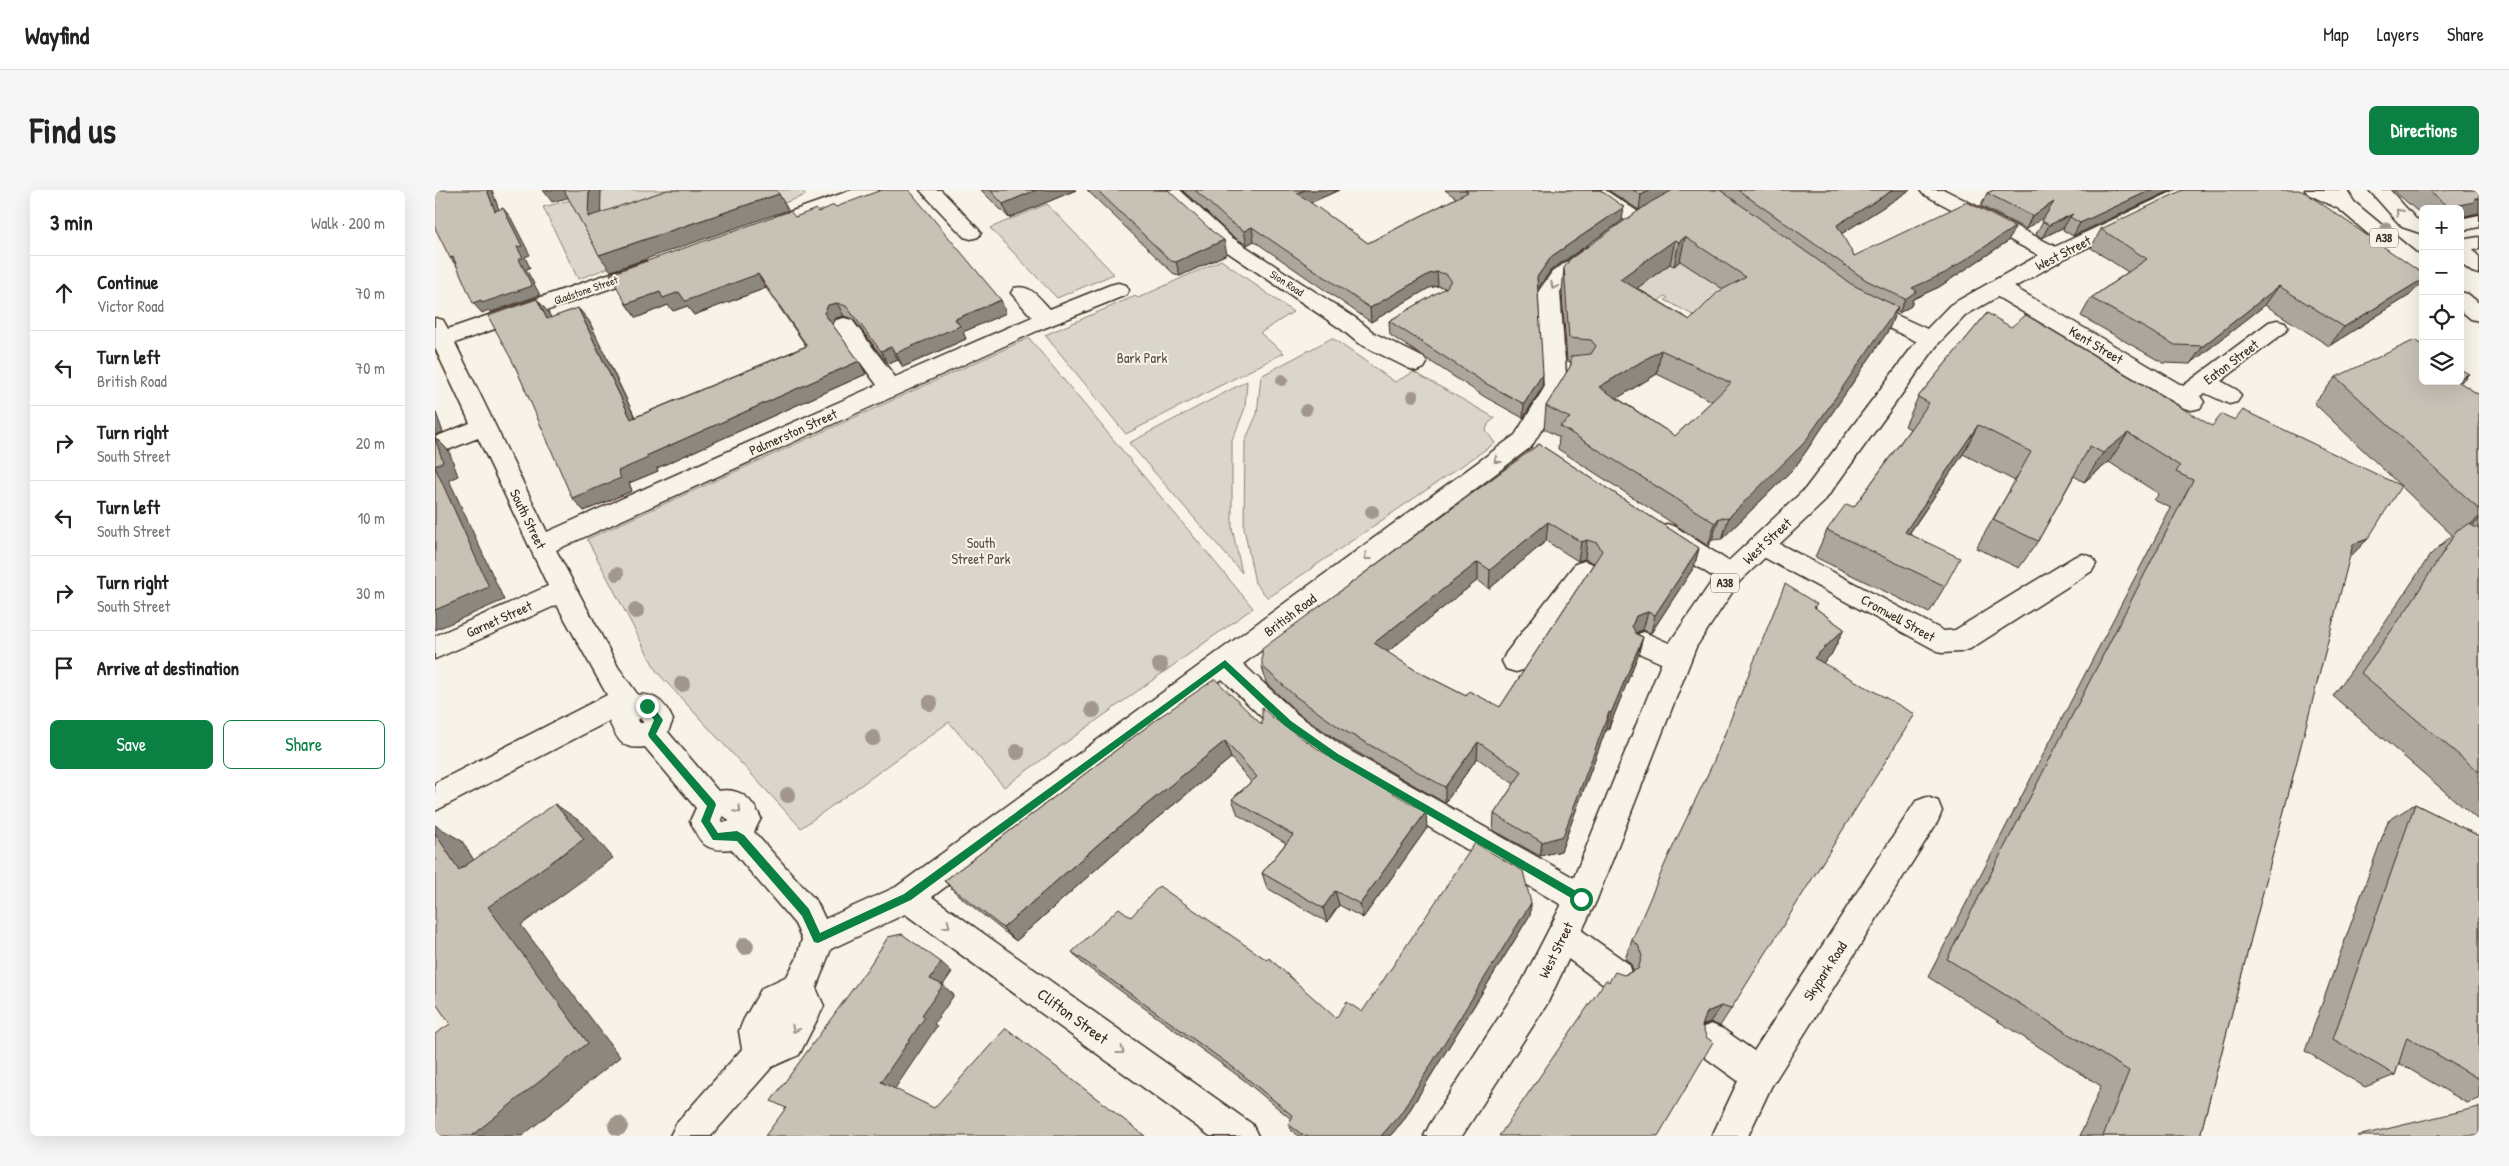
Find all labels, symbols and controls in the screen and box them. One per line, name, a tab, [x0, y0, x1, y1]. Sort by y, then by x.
text: Wayfind	[25, 19, 89, 51]
text: Map	[2323, 22, 2349, 47]
text: Layers	[2377, 22, 2419, 47]
text: Share	[2447, 22, 2484, 47]
button: Directions	[2369, 106, 2479, 155]
text: Find us	[30, 107, 116, 154]
map controls	[2419, 205, 2464, 385]
button: +	[2419, 205, 2464, 250]
text: 3 min	[50, 208, 93, 237]
one-way arrow	[2396, 208, 2405, 217]
text: Walk · 200 m	[311, 212, 385, 234]
road number: A38	[2370, 228, 2398, 248]
street label: West Street	[2032, 230, 2094, 275]
button: −	[2419, 250, 2464, 295]
street label: Sion Road	[1267, 267, 1307, 299]
text: Continue	[97, 269, 158, 295]
street label: Gladstone Street	[552, 272, 620, 307]
icon: ahead	[50, 279, 78, 307]
one-way arrow	[1550, 281, 1560, 290]
text: 70 m	[355, 282, 385, 304]
text: Victor Road	[97, 295, 164, 317]
button: locate	[2419, 295, 2464, 340]
street label: Kent Street	[2066, 321, 2127, 368]
street label: Eaton Street	[2199, 335, 2262, 389]
button: layers	[2419, 340, 2464, 385]
text: Turn left	[97, 344, 160, 370]
park label: Bark Park	[1117, 348, 1167, 367]
icon: left	[50, 354, 78, 382]
text: 70 m	[355, 357, 385, 379]
text: British Road	[97, 370, 167, 392]
street label: Palmerston Street	[746, 404, 840, 459]
text: Turn right	[97, 419, 168, 445]
icon: right	[50, 429, 78, 457]
text: 20 m	[356, 432, 385, 454]
text: South Street	[97, 445, 170, 467]
one-way arrow	[1493, 454, 1503, 463]
street label: South Street	[506, 486, 551, 552]
text: Turn left	[97, 494, 160, 520]
icon: left	[50, 504, 78, 532]
text: 10 m	[357, 507, 385, 529]
street label: West Street	[1738, 513, 1795, 568]
text: South Street	[97, 520, 170, 542]
park label: South Street Park	[951, 533, 1011, 568]
one-way arrow	[1364, 552, 1373, 560]
text: Turn right	[97, 569, 168, 595]
road number: A38	[1711, 573, 1739, 592]
icon: right	[50, 579, 78, 607]
text: 30 m	[356, 582, 385, 604]
street label: British Road	[1260, 588, 1320, 641]
street label: Cromwell Street	[1858, 589, 1939, 646]
text: South Street	[97, 595, 170, 617]
street label: Garnet Street	[463, 596, 535, 641]
icon: arrive	[50, 654, 78, 682]
text: Arrive at destination	[97, 655, 239, 681]
route end	[636, 695, 659, 718]
button: Save	[50, 720, 213, 769]
button: Share	[223, 720, 385, 769]
one-way arrow	[732, 804, 741, 813]
route start	[1570, 888, 1593, 911]
street label: West Street	[1534, 918, 1577, 981]
one-way arrow	[941, 919, 951, 928]
street label: Skypark Road	[1798, 937, 1852, 1005]
street label: Clifton Street	[1033, 983, 1113, 1049]
one-way arrow	[791, 1023, 801, 1032]
one-way arrow	[1115, 1045, 1125, 1054]

